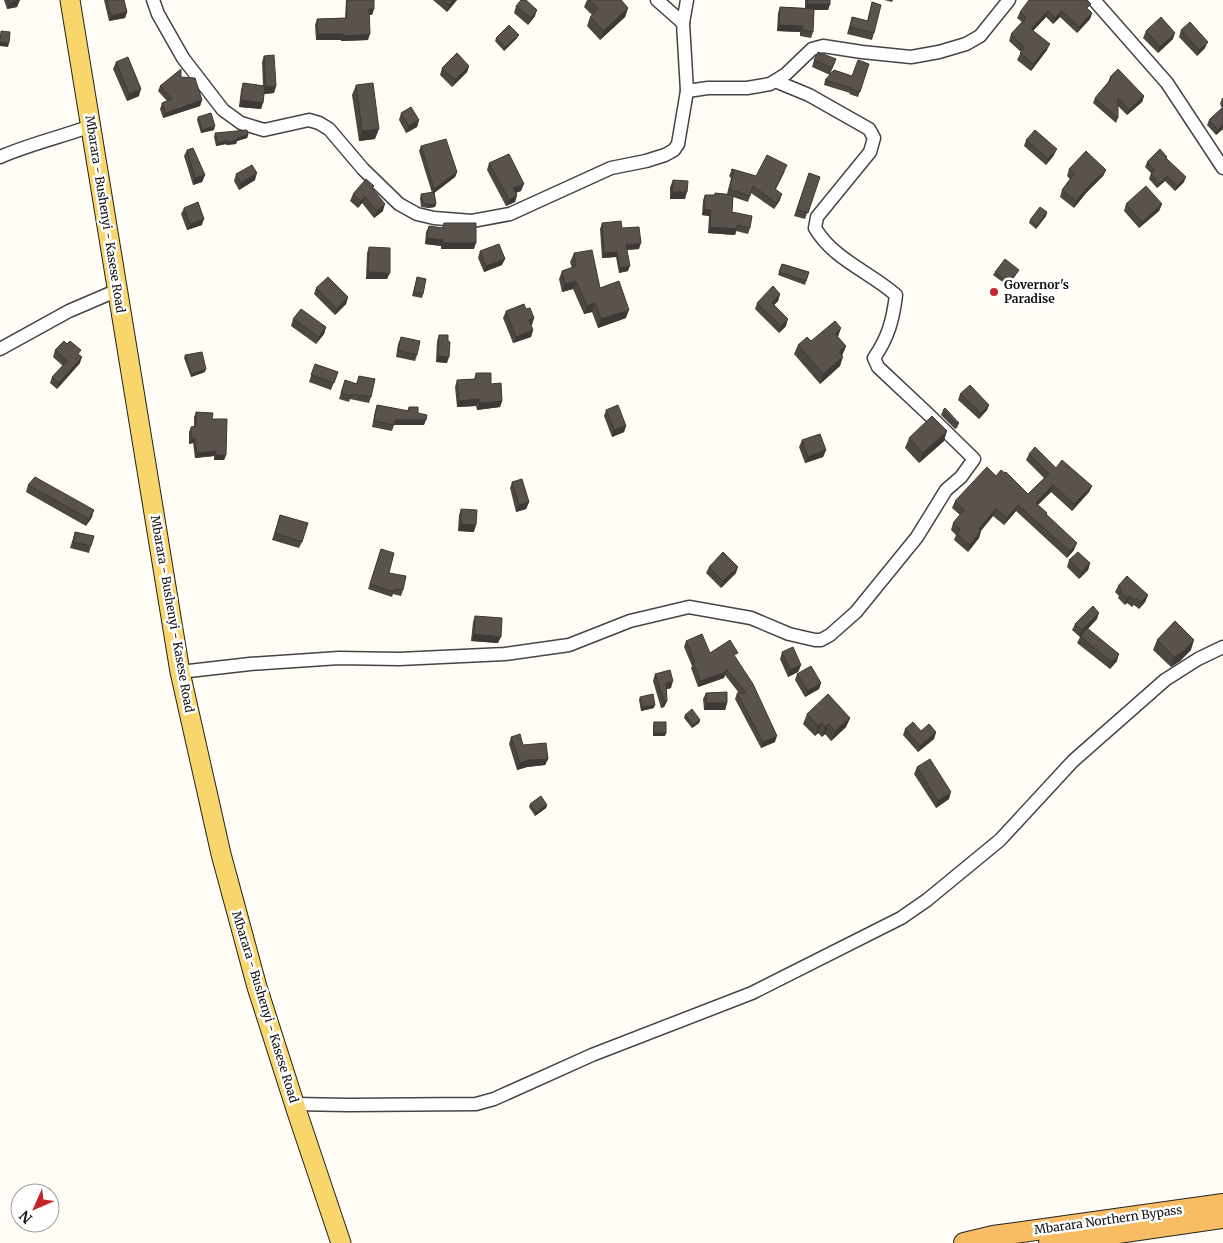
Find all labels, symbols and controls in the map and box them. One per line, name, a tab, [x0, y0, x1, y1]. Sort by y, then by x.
street label: Mbarara - Bushenyi - Kasese Road	[82, 114, 129, 314]
place label: Governor's Paradise	[1004, 277, 1069, 306]
marker: Governor's Paradise	[988, 286, 1000, 298]
street label: Mbarara - Bushenyi - Kasese Road	[148, 514, 197, 714]
street label: Mbarara - Bushenyi - Kasese Road	[229, 909, 302, 1105]
north arrow	[10, 1183, 60, 1233]
street label: Mbarara Northern Bypass	[1033, 1202, 1183, 1237]
text: N	[16, 1207, 36, 1227]

